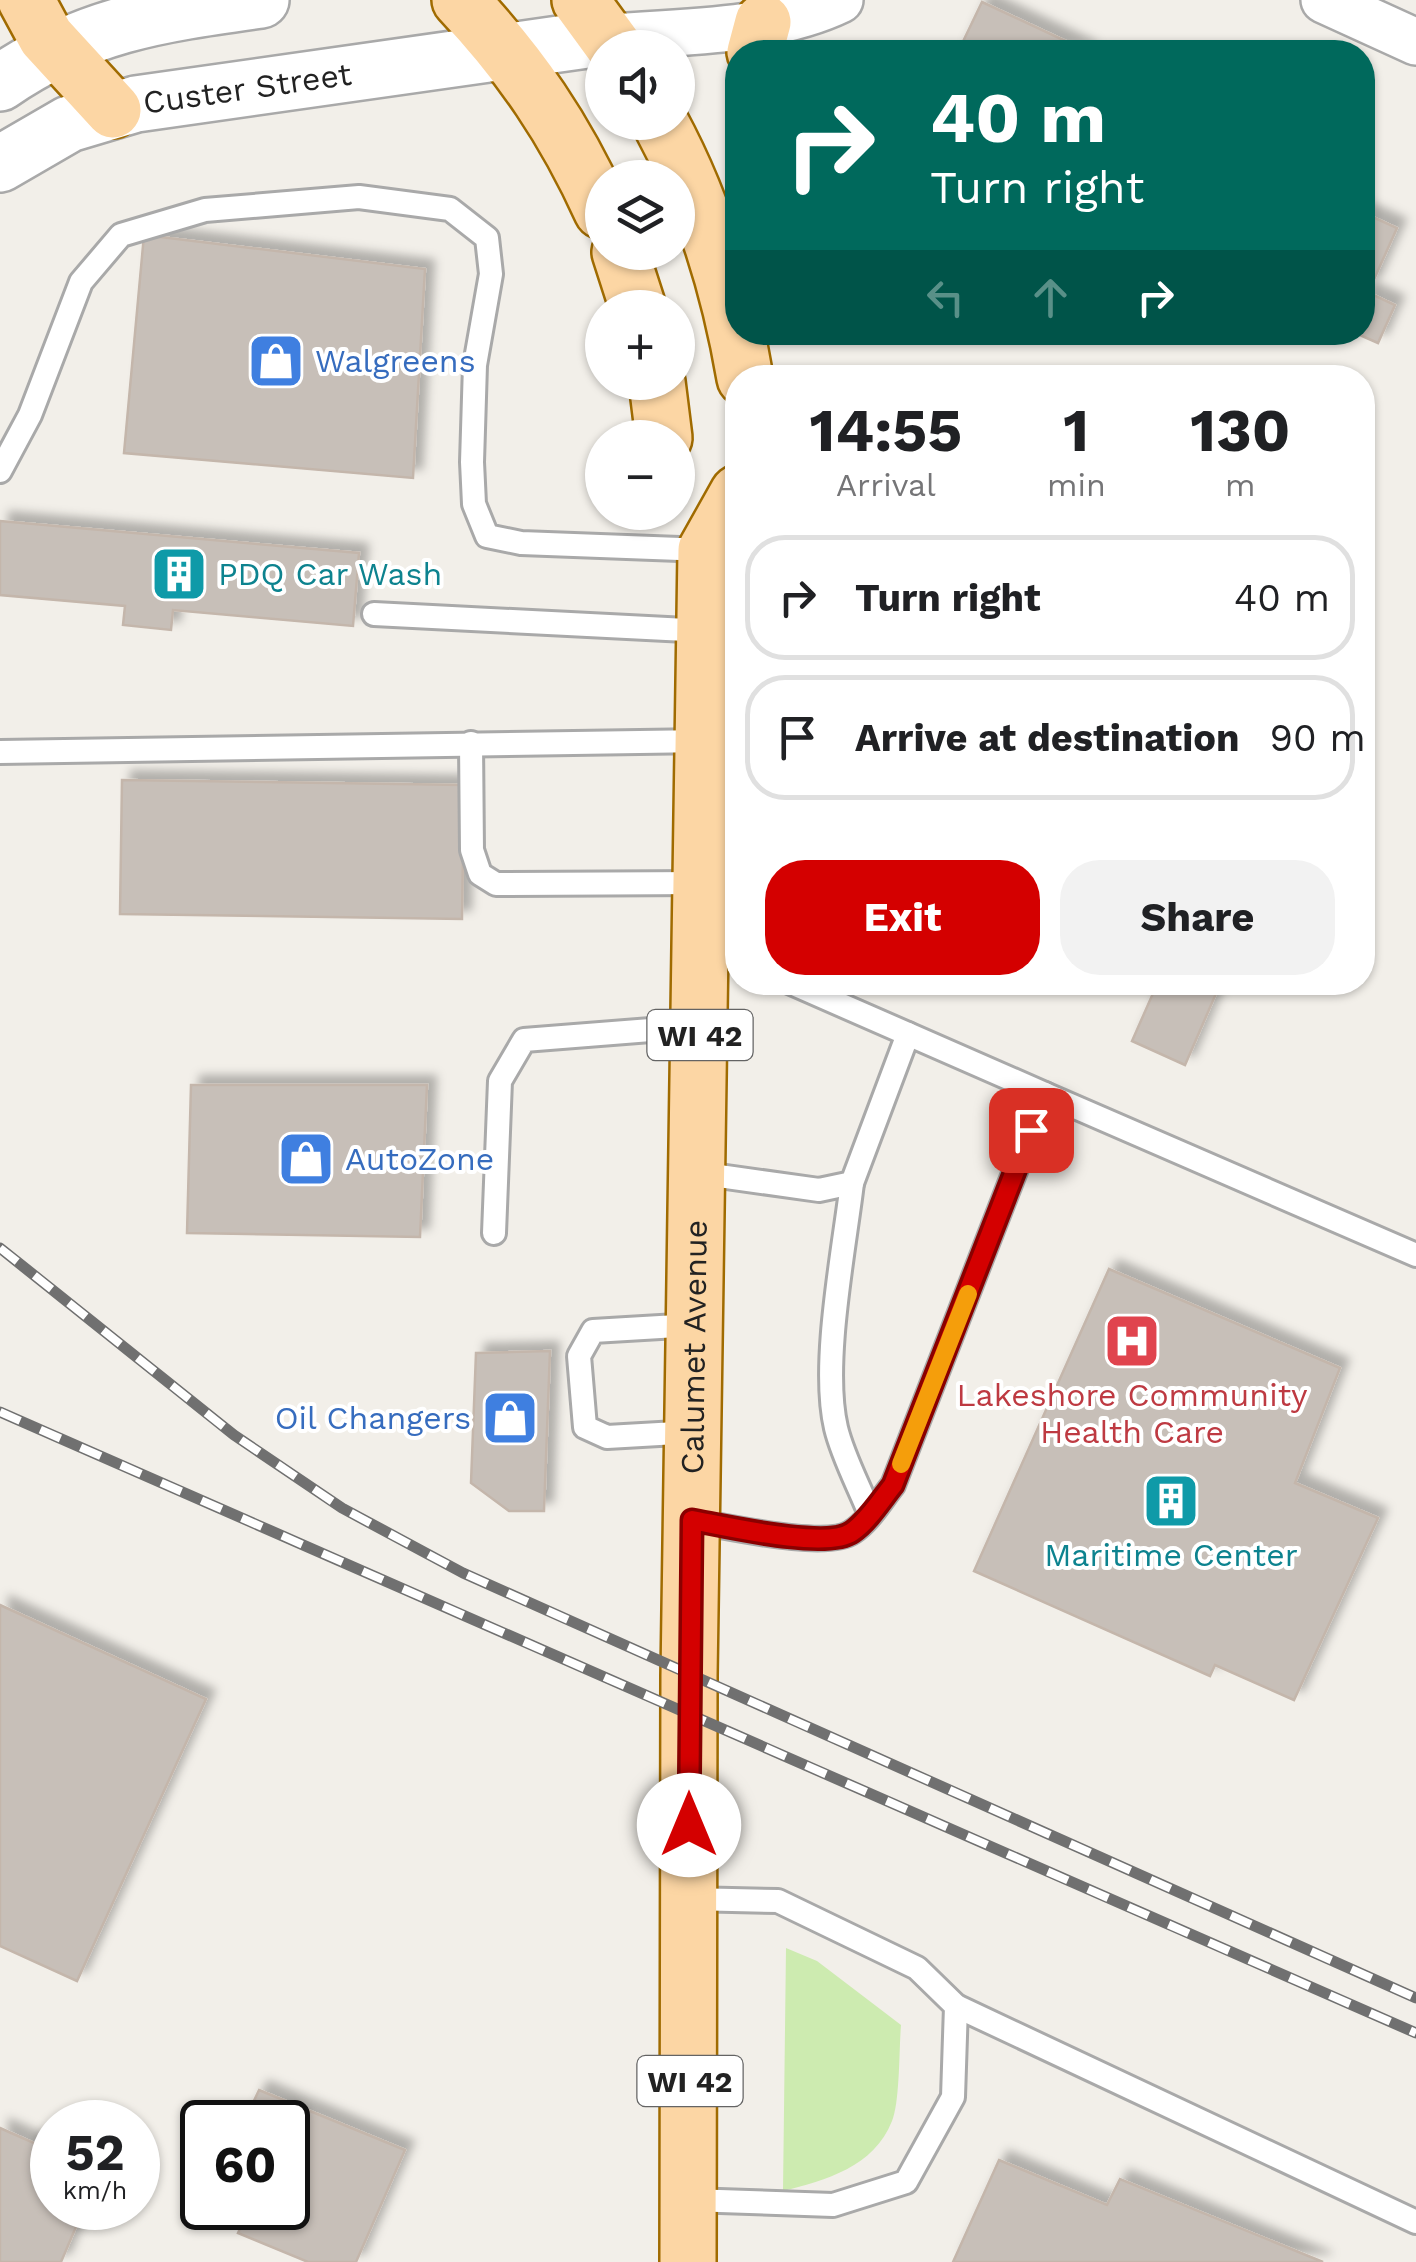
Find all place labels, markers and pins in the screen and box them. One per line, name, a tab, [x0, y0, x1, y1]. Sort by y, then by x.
shop icon: Walgreens	[246, 331, 306, 391]
place label: Walgreens	[315, 342, 476, 380]
building icon: PDQ Car Wash	[149, 544, 209, 604]
place label: PDQ Car Wash	[218, 555, 442, 593]
pin	[989, 1088, 1074, 1173]
shop icon: AutoZone	[276, 1129, 336, 1189]
place label: AutoZone	[345, 1140, 494, 1178]
hospital icon: Lakeshore Community Health Care	[1102, 1311, 1162, 1371]
place label: Lakeshore Community Health Care	[956, 1376, 1308, 1451]
shop icon: Oil Changers	[480, 1388, 540, 1448]
place label: Oil Changers	[275, 1399, 471, 1437]
building icon: Maritime Center	[1141, 1471, 1201, 1531]
place label: Maritime Center	[1044, 1536, 1298, 1574]

